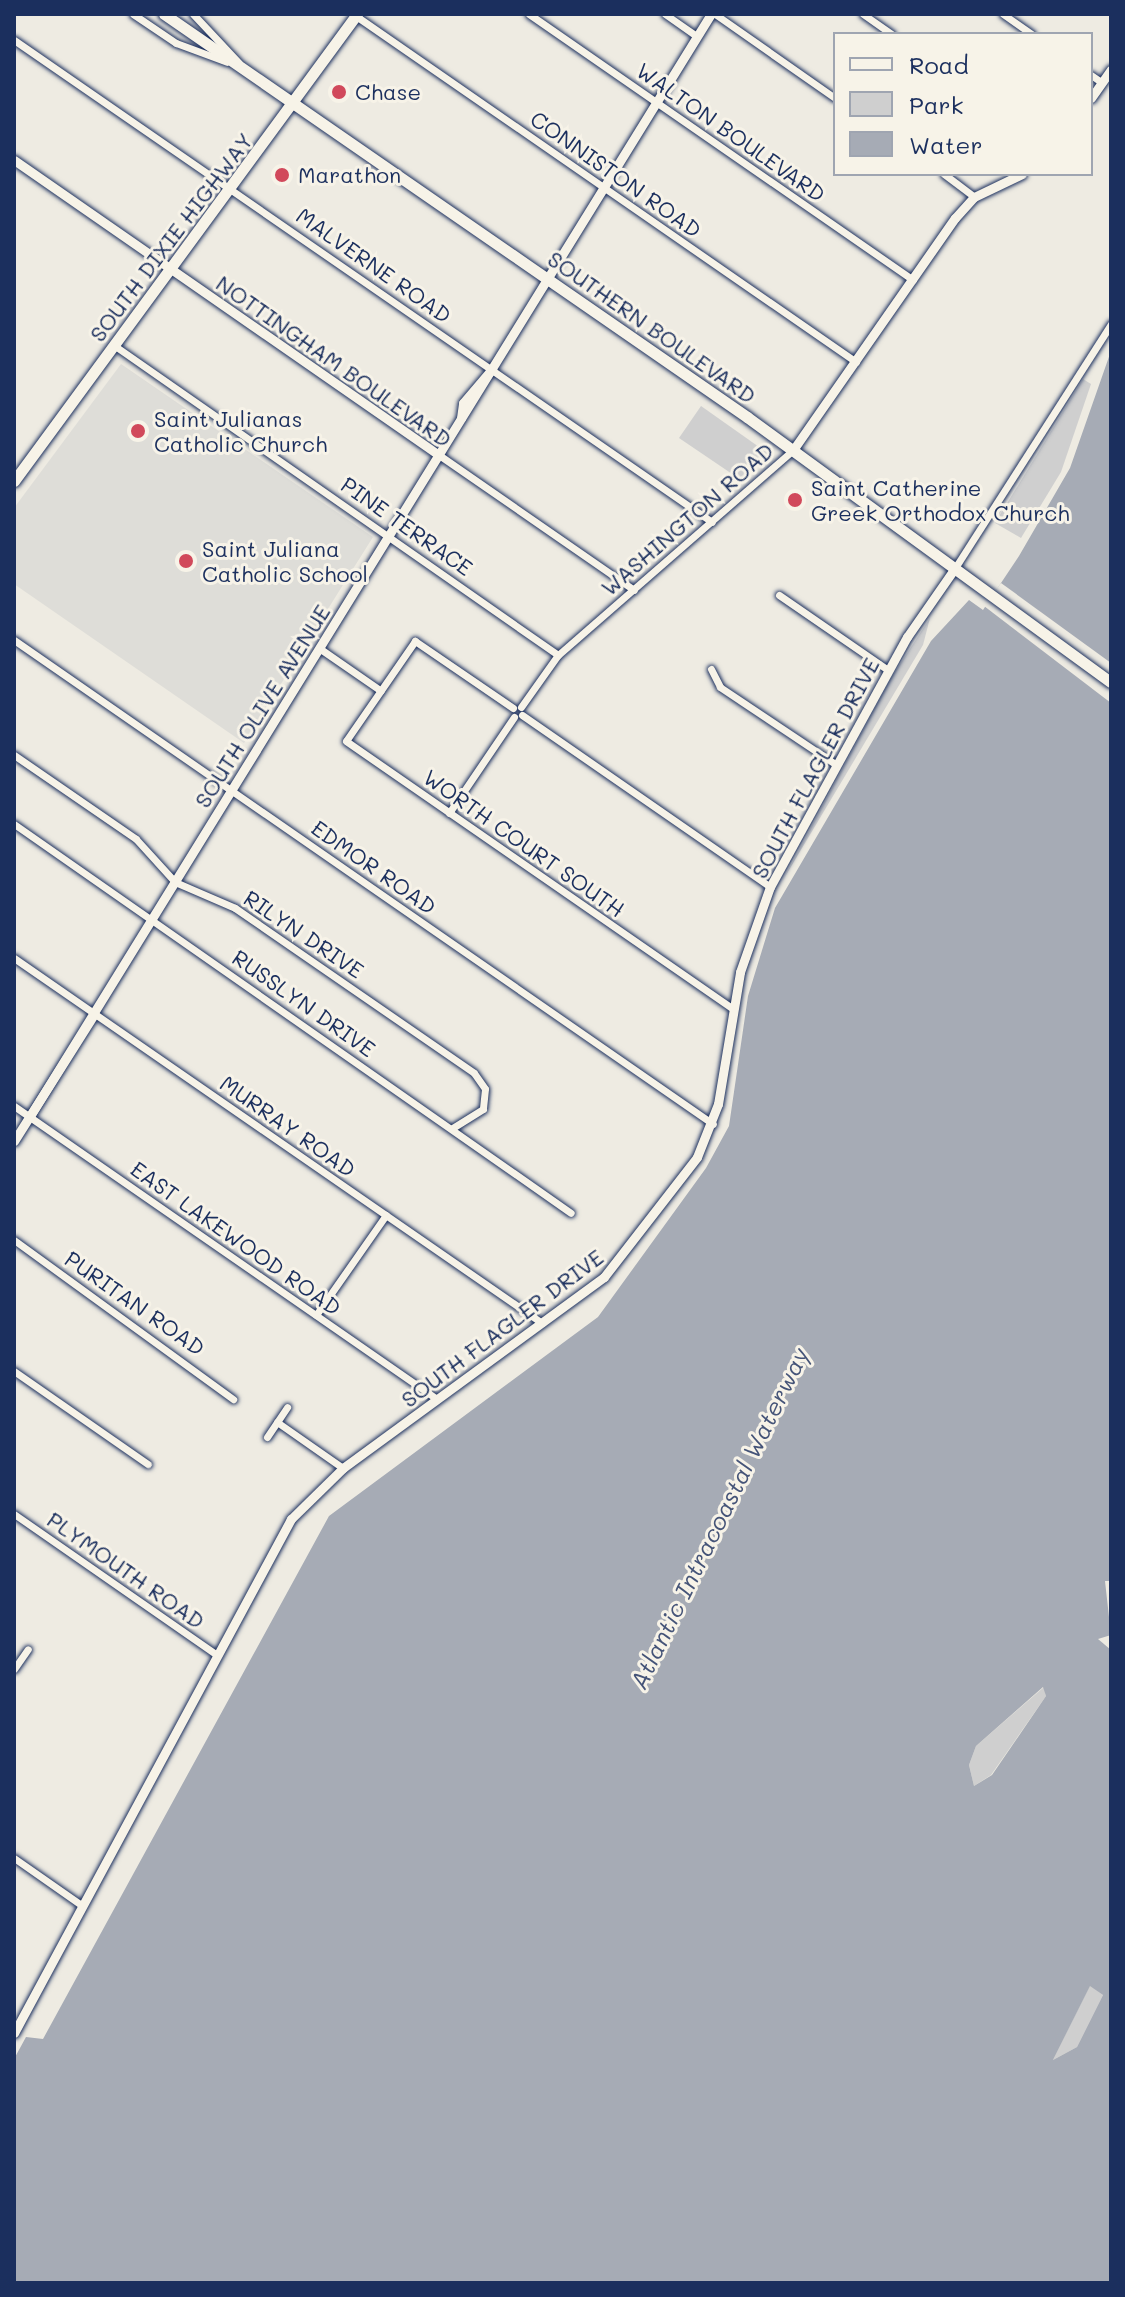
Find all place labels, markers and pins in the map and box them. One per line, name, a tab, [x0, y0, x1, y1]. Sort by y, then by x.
place label: Chase	[355, 79, 421, 105]
marker: Chase	[330, 83, 348, 101]
place label: Marathon	[298, 162, 401, 188]
marker: Marathon	[273, 166, 291, 184]
place label: Saint Julianas Catholic Church	[154, 405, 327, 456]
marker: Saint Julianas Catholic Church	[129, 422, 147, 440]
place label: Saint Catherine Greek Orthodox Church	[811, 474, 1070, 526]
marker: Saint Catherine Greek Orthodox Church	[786, 491, 804, 509]
place label: Saint Juliana Catholic School	[202, 535, 368, 586]
marker: Saint Juliana Catholic School	[177, 552, 195, 570]

